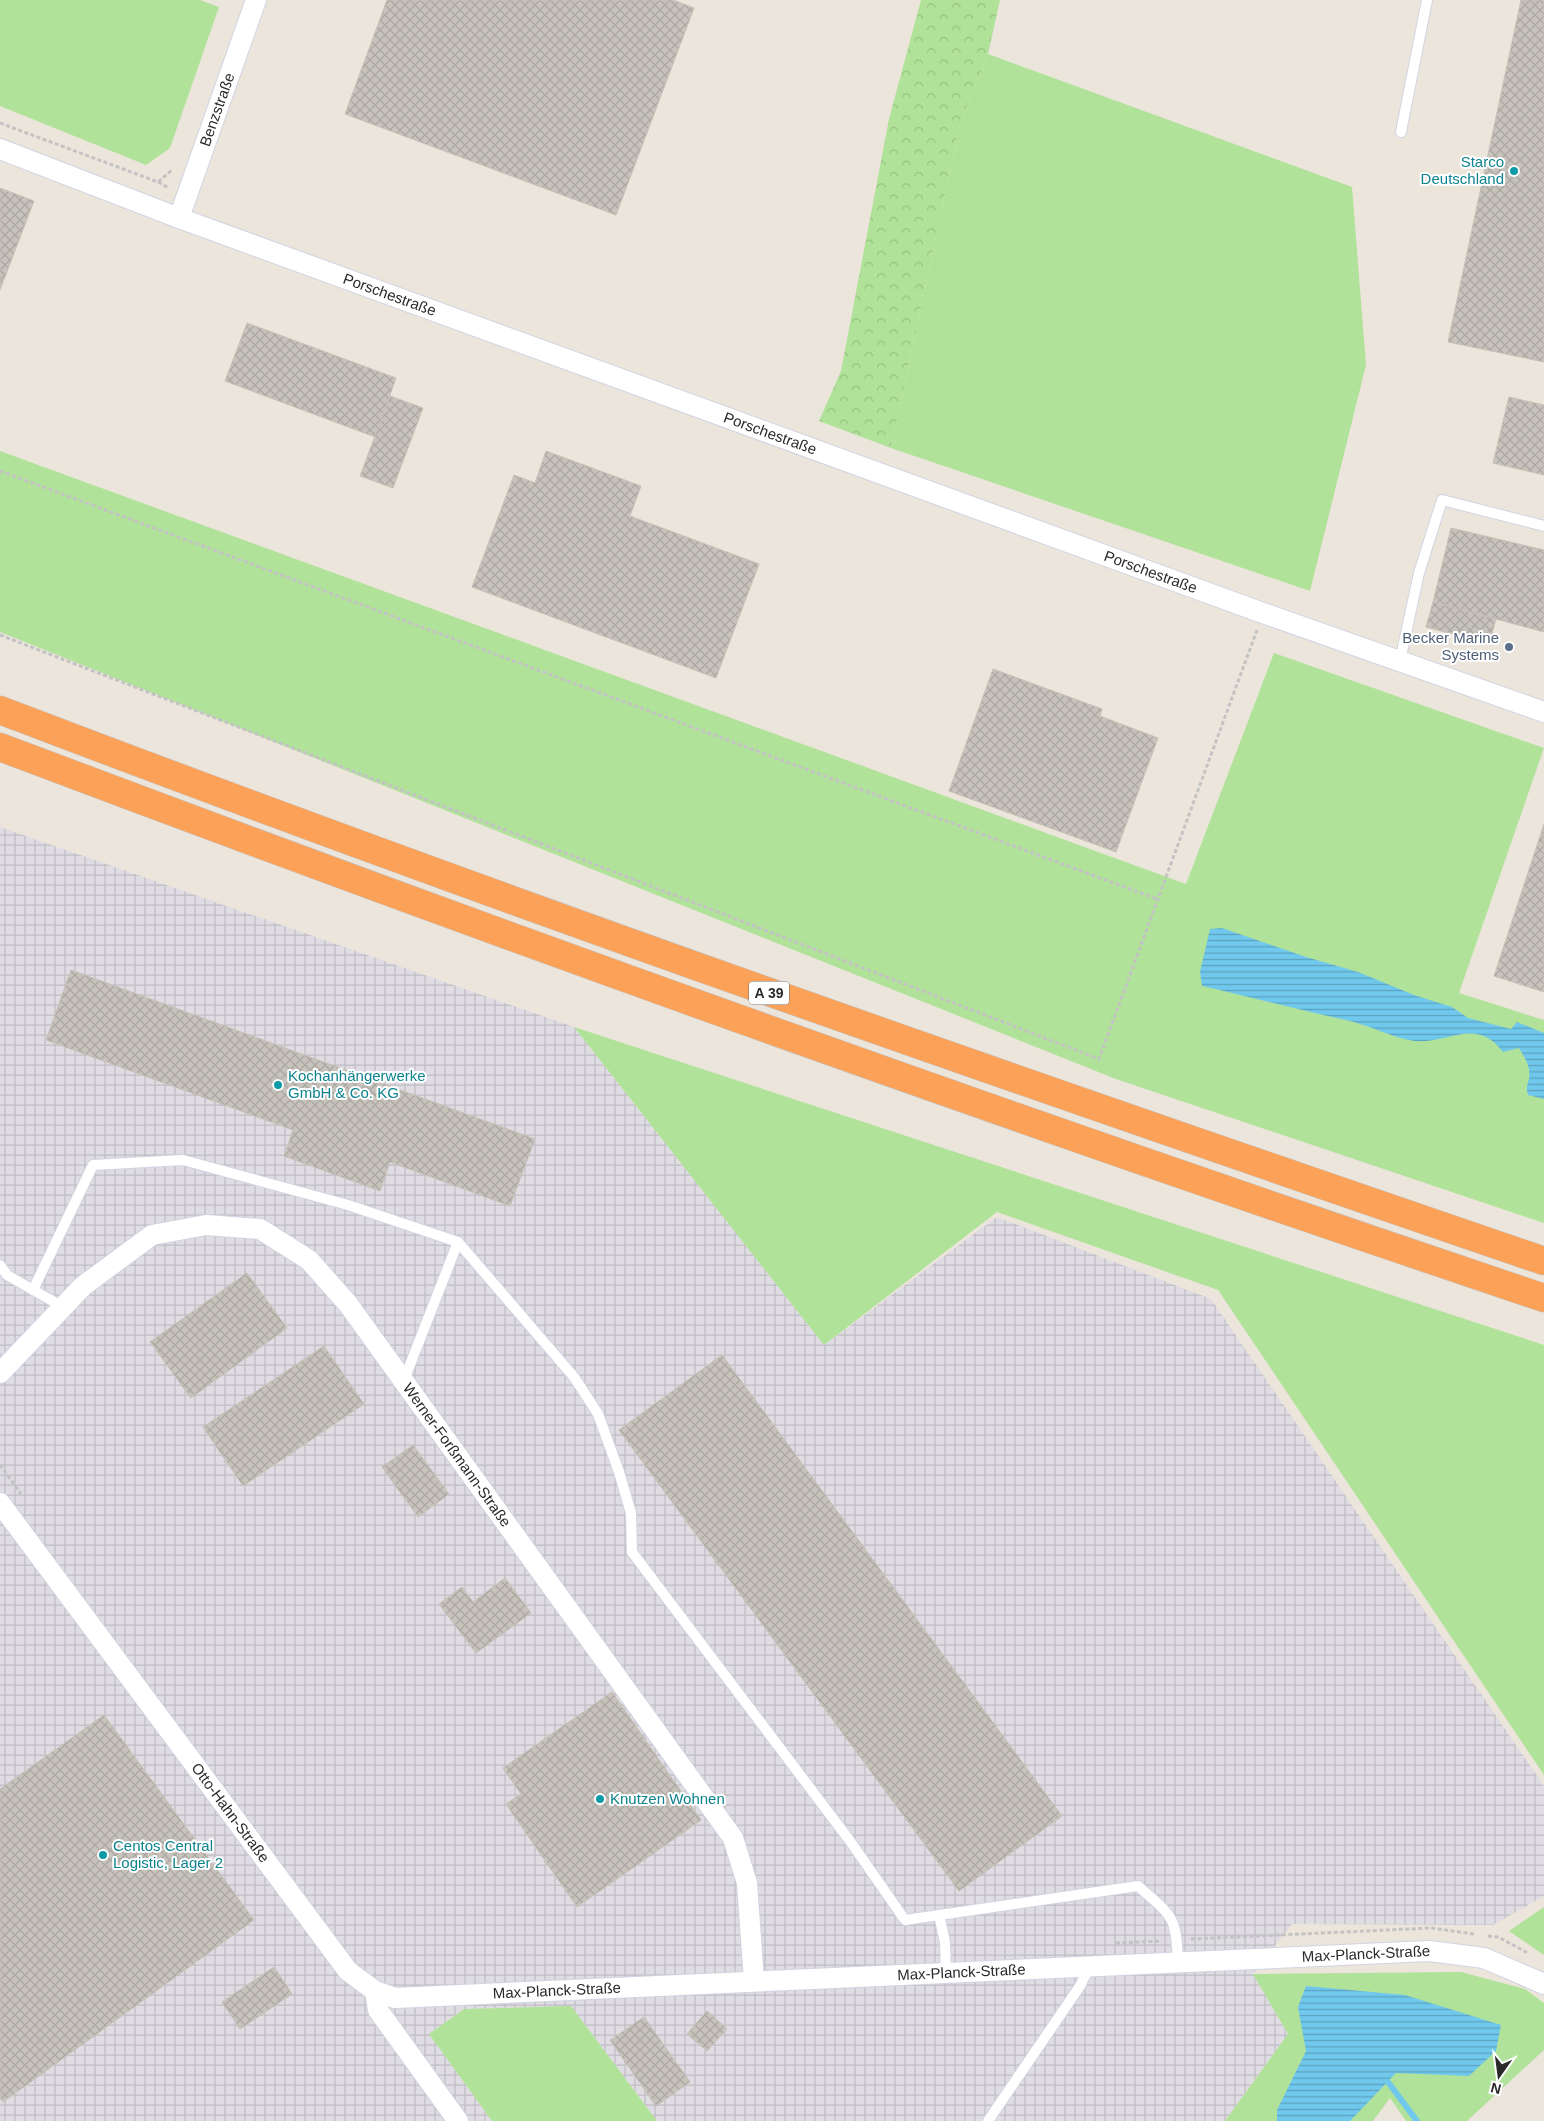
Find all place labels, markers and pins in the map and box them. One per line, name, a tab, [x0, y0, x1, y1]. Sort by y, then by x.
place label: Starco Deutschland	[1421, 153, 1504, 187]
marker: Starco Deutschland	[1508, 165, 1520, 177]
place label: Becker Marine Systems	[1402, 629, 1499, 663]
marker: Becker Marine Systems	[1503, 641, 1515, 653]
place label: Kochanhängerwerke GmbH & Co. KG	[288, 1067, 426, 1101]
marker: Kochanhängerwerke GmbH & Co. KG	[272, 1079, 284, 1091]
place label: Knutzen Wohnen	[610, 1790, 725, 1807]
marker: Knutzen Wohnen	[594, 1793, 606, 1805]
place label: Centos Central Logistic, Lager 2	[113, 1837, 223, 1871]
marker: Centos Central Logistic, Lager 2	[97, 1849, 109, 1861]

